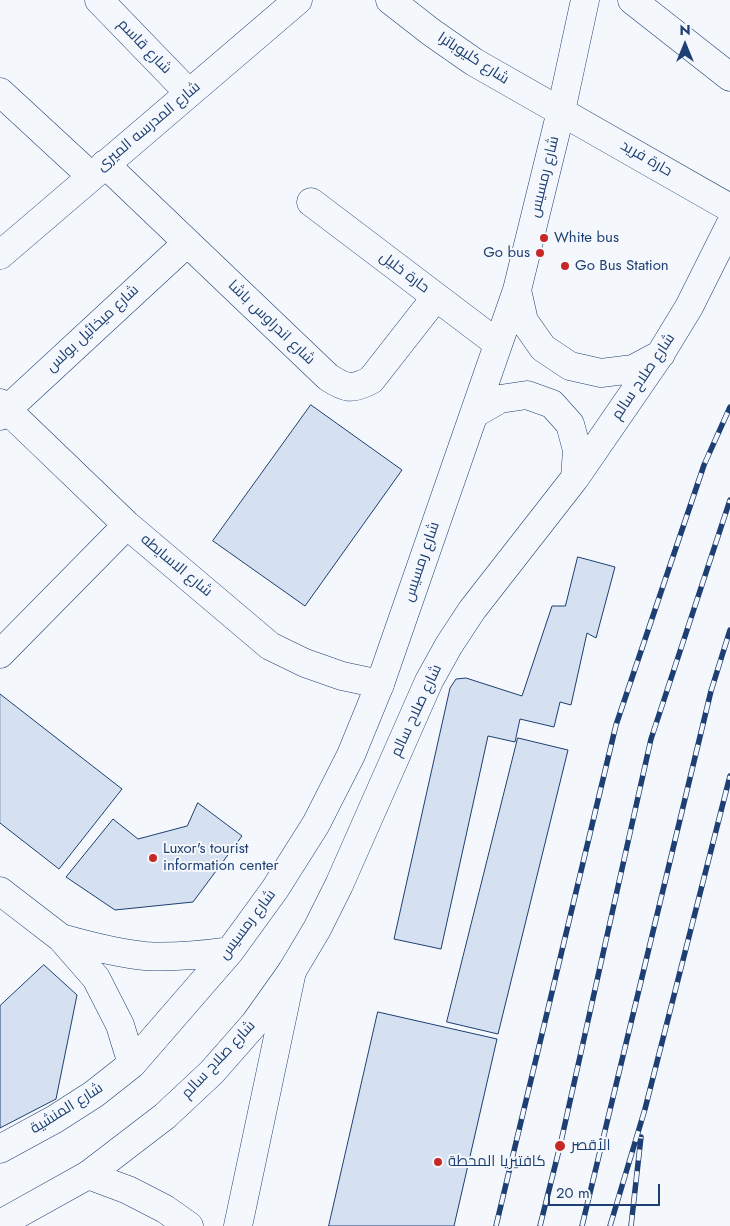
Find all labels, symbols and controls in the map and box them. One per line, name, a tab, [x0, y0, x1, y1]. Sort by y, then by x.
street label: شارع قاسم	[113, 16, 175, 78]
north arrow	[660, 20, 710, 70]
text: N	[679, 20, 691, 40]
street label: شارع كليوباترا	[434, 29, 512, 89]
street label: شارع المدرسه الميرى	[93, 78, 205, 176]
street label: شارع رمسيس	[526, 134, 564, 220]
street label: حارة فريد	[617, 137, 675, 181]
place label: White bus	[554, 229, 619, 247]
marker: White bus	[538, 232, 550, 244]
place label: Go bus	[483, 244, 530, 262]
marker: Go bus	[534, 247, 546, 259]
street label: حارة خليل	[376, 248, 432, 298]
place label: Go Bus Station	[575, 257, 669, 275]
marker: Go Bus Station	[559, 260, 571, 272]
street label: شارع اندراوس باشا	[224, 277, 318, 369]
street label: شارع ميخائيل بولس	[43, 282, 143, 376]
street label: شارع صلاح سالم	[609, 331, 679, 423]
street label: شارع رمسيس	[400, 520, 444, 604]
street label: شارع الاسايطه	[137, 531, 215, 601]
street label: شارع صلاح سالم	[388, 662, 446, 760]
place label: Luxor's tourist information center	[163, 840, 279, 875]
marker: Luxor's tourist information center	[147, 852, 159, 864]
street label: شارع رمسيس	[216, 886, 280, 964]
street label: شارع صلاح سالم	[178, 1017, 260, 1103]
street label: شارع المنشية	[27, 1080, 107, 1138]
place label: الأقصر	[571, 1137, 611, 1155]
marker: الأقصر	[553, 1139, 567, 1153]
place label: كافتيريا المحطة	[448, 1153, 546, 1171]
marker: كافتيريا المحطة	[432, 1156, 444, 1168]
scale bar	[550, 1174, 662, 1206]
text: 20 m	[556, 1182, 590, 1204]

